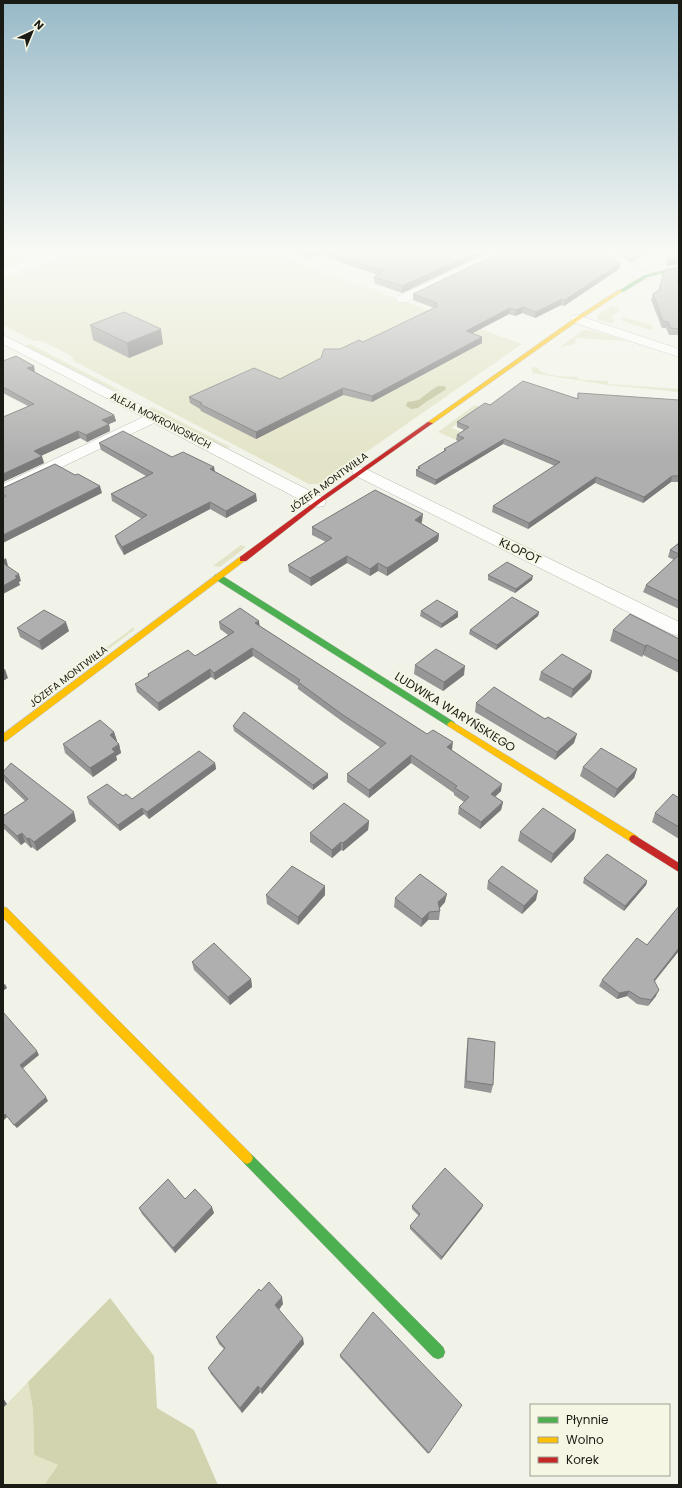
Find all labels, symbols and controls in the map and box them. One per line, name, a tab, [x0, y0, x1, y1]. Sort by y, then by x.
north arrow	[12, 12, 52, 52]
text: N	[30, 16, 47, 33]
street label: ALEJA MOKRONOSKICH	[108, 389, 214, 452]
street label: JÓZEFA MONTWIŁŁA	[286, 448, 371, 516]
street label: KŁOPOT	[496, 533, 545, 568]
street label: JÓZEFA MONTWIŁŁA	[26, 642, 111, 711]
street label: LUDWIKA WARYŃSKIEGO	[392, 667, 519, 756]
legend	[530, 1404, 670, 1476]
text: Płynnie	[566, 1411, 608, 1428]
text: Wolno	[566, 1431, 604, 1448]
text: Korek	[566, 1451, 600, 1468]

